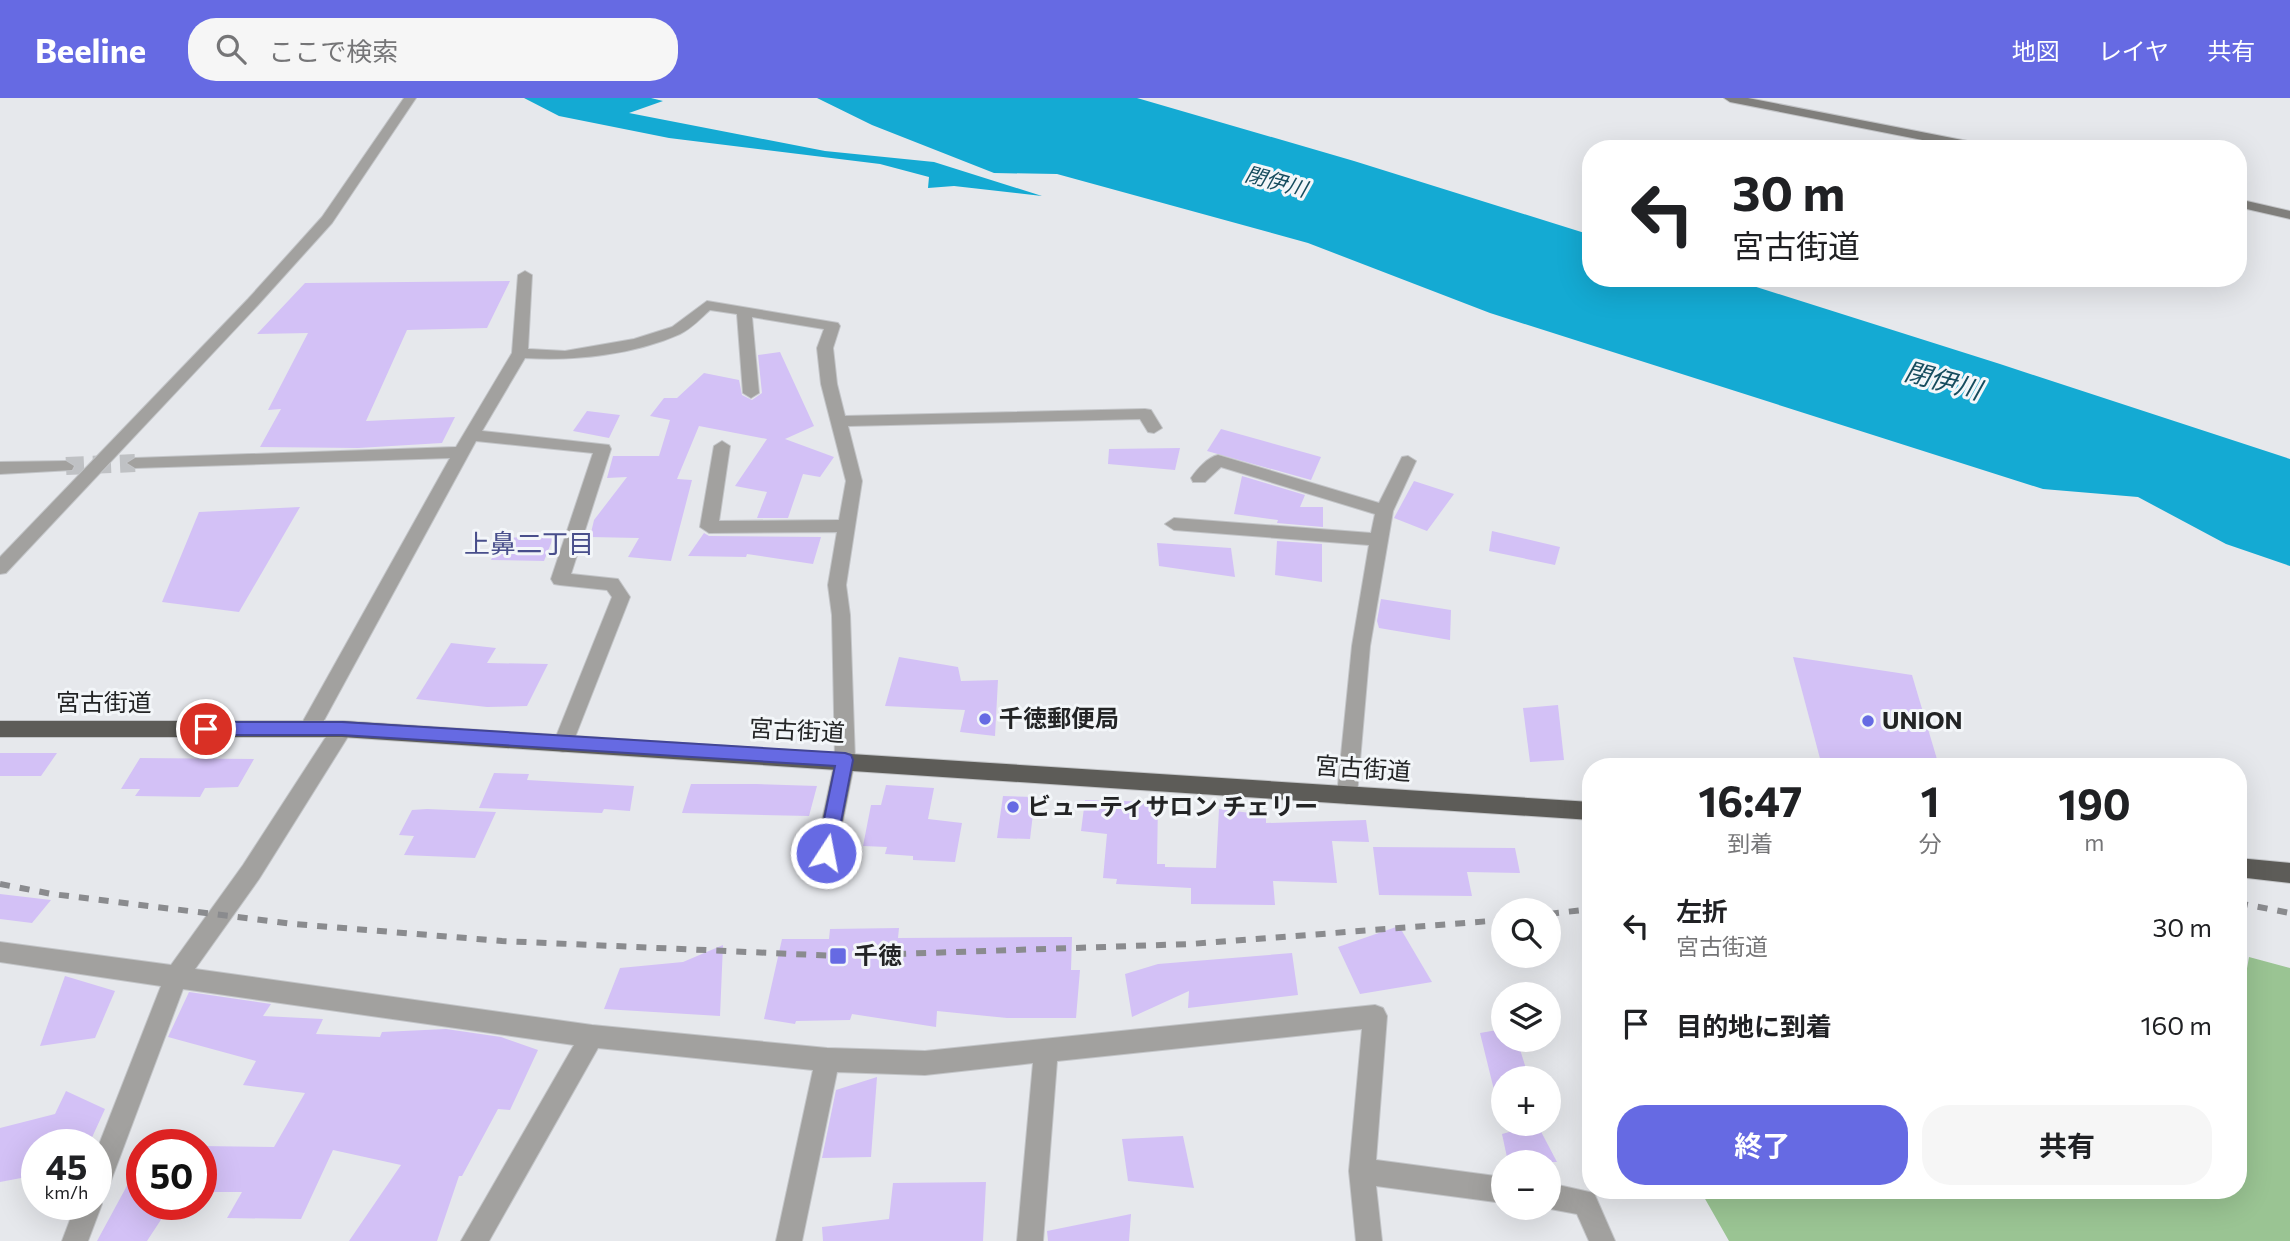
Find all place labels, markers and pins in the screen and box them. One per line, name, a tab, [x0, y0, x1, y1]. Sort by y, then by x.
pin	[176, 699, 236, 759]
place label: 千徳郵便局	[999, 703, 1119, 732]
place label: UNION	[1882, 705, 1963, 734]
marker: 千徳郵便局	[977, 711, 993, 727]
marker: UNION	[1860, 713, 1876, 729]
place label: ビューティサロン チェリー	[1027, 791, 1318, 820]
marker: ビューティサロン チェリー	[1005, 799, 1021, 815]
place label: 千徳	[854, 940, 902, 969]
marker: 千徳	[828, 946, 848, 966]

